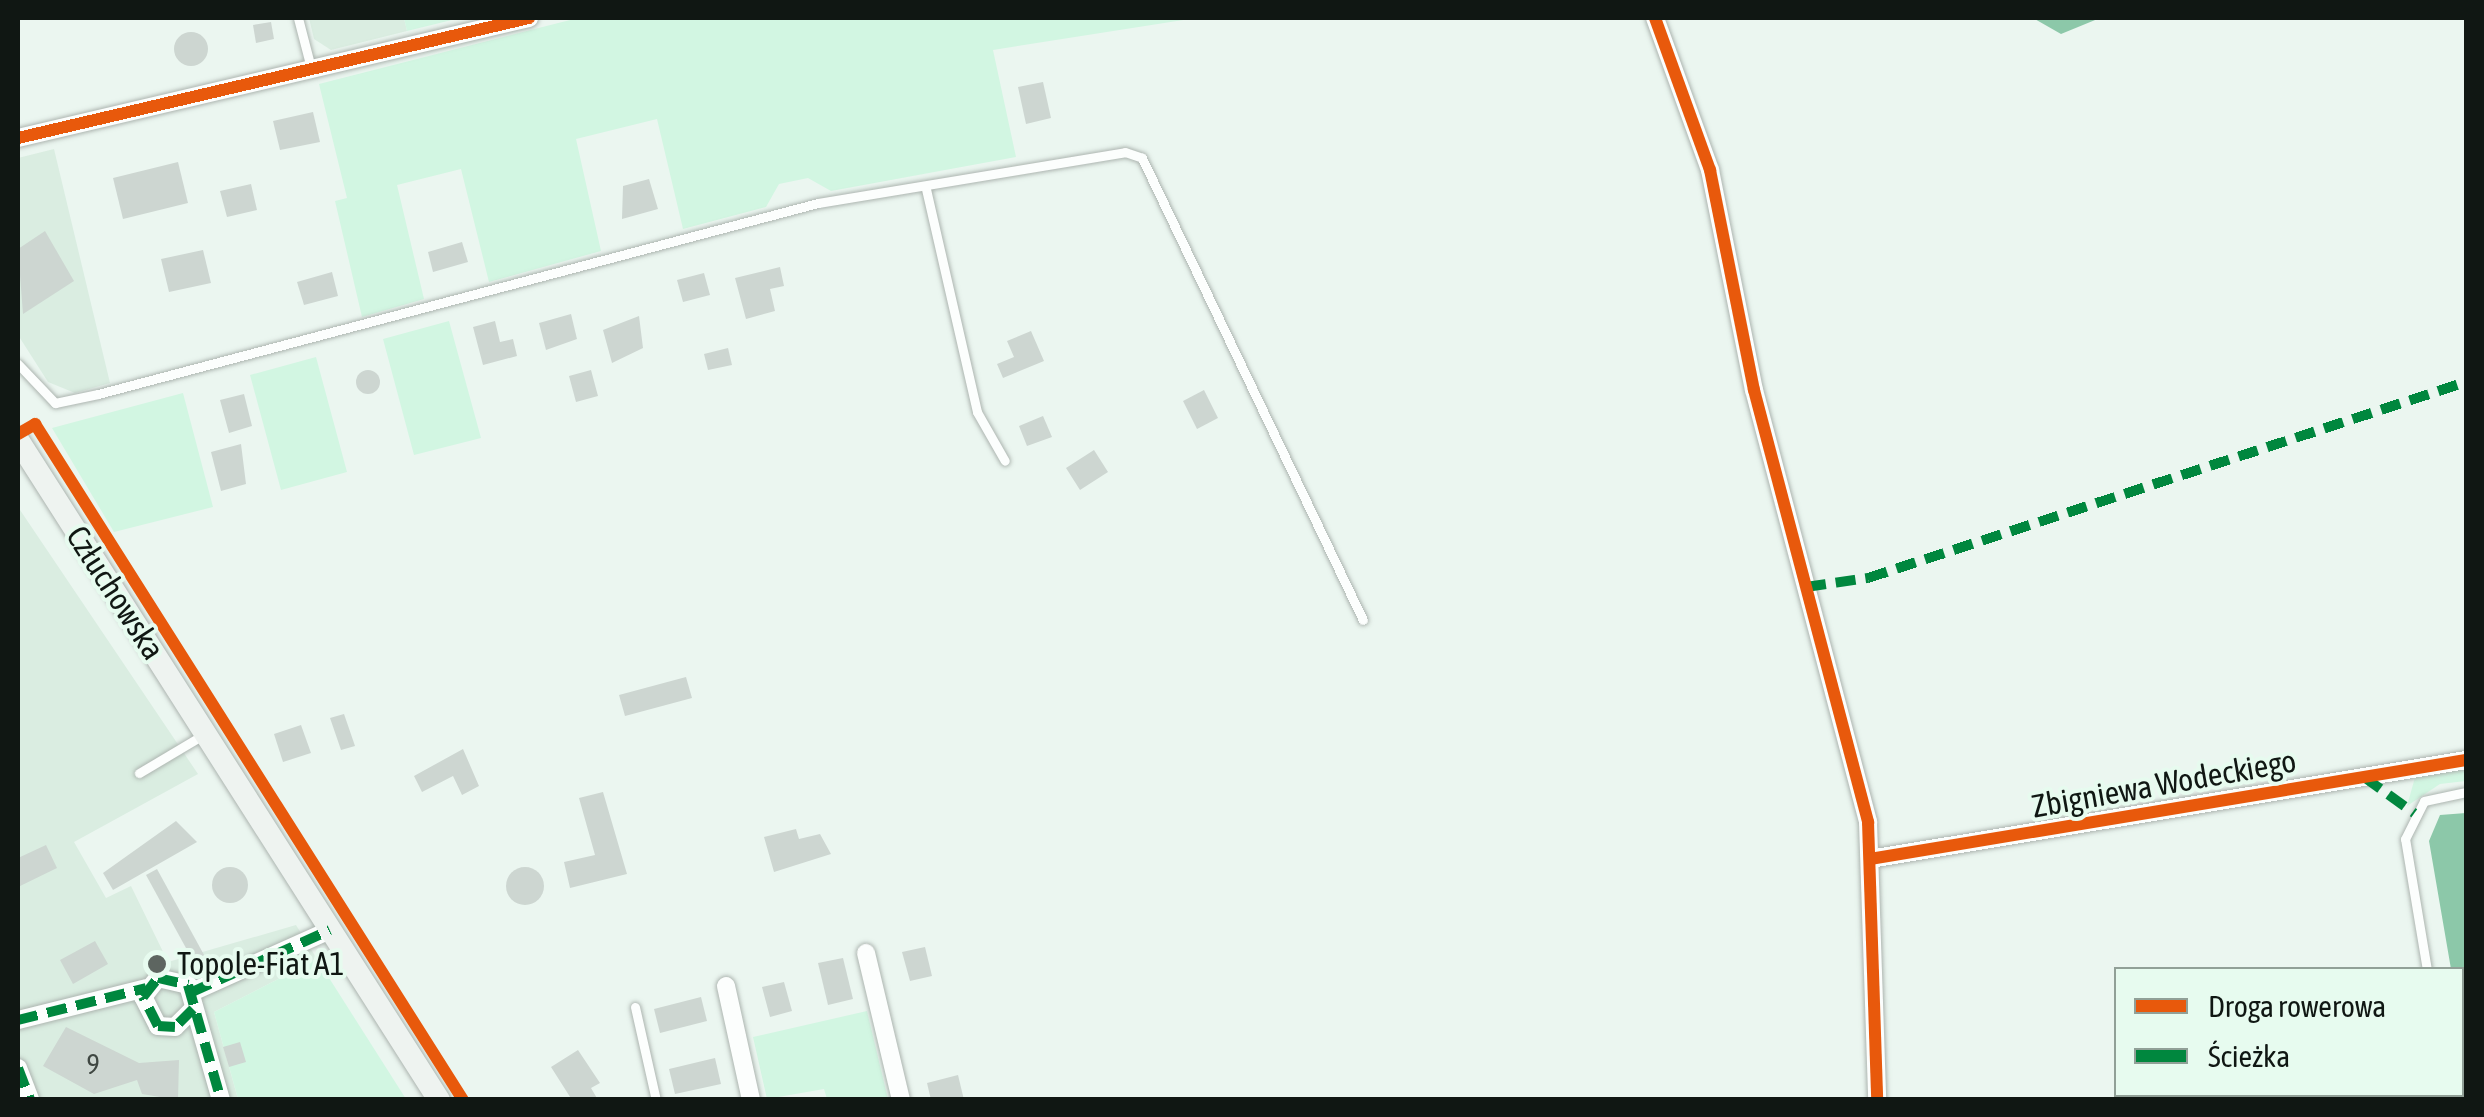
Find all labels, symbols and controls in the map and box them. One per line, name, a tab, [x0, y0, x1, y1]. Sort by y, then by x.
street label: Człuchowska	[58, 519, 172, 667]
street label: Zbigniewa Wodeckiego	[2029, 742, 2299, 826]
place label: Topole-Fiat A1	[177, 945, 345, 983]
marker: Topole-Fiat A1	[146, 953, 168, 975]
legend	[2114, 967, 2464, 1097]
text: Droga rowerowa	[2208, 989, 2386, 1023]
text: Ścieżka	[2208, 1039, 2290, 1073]
house number: 9	[86, 1047, 100, 1081]

